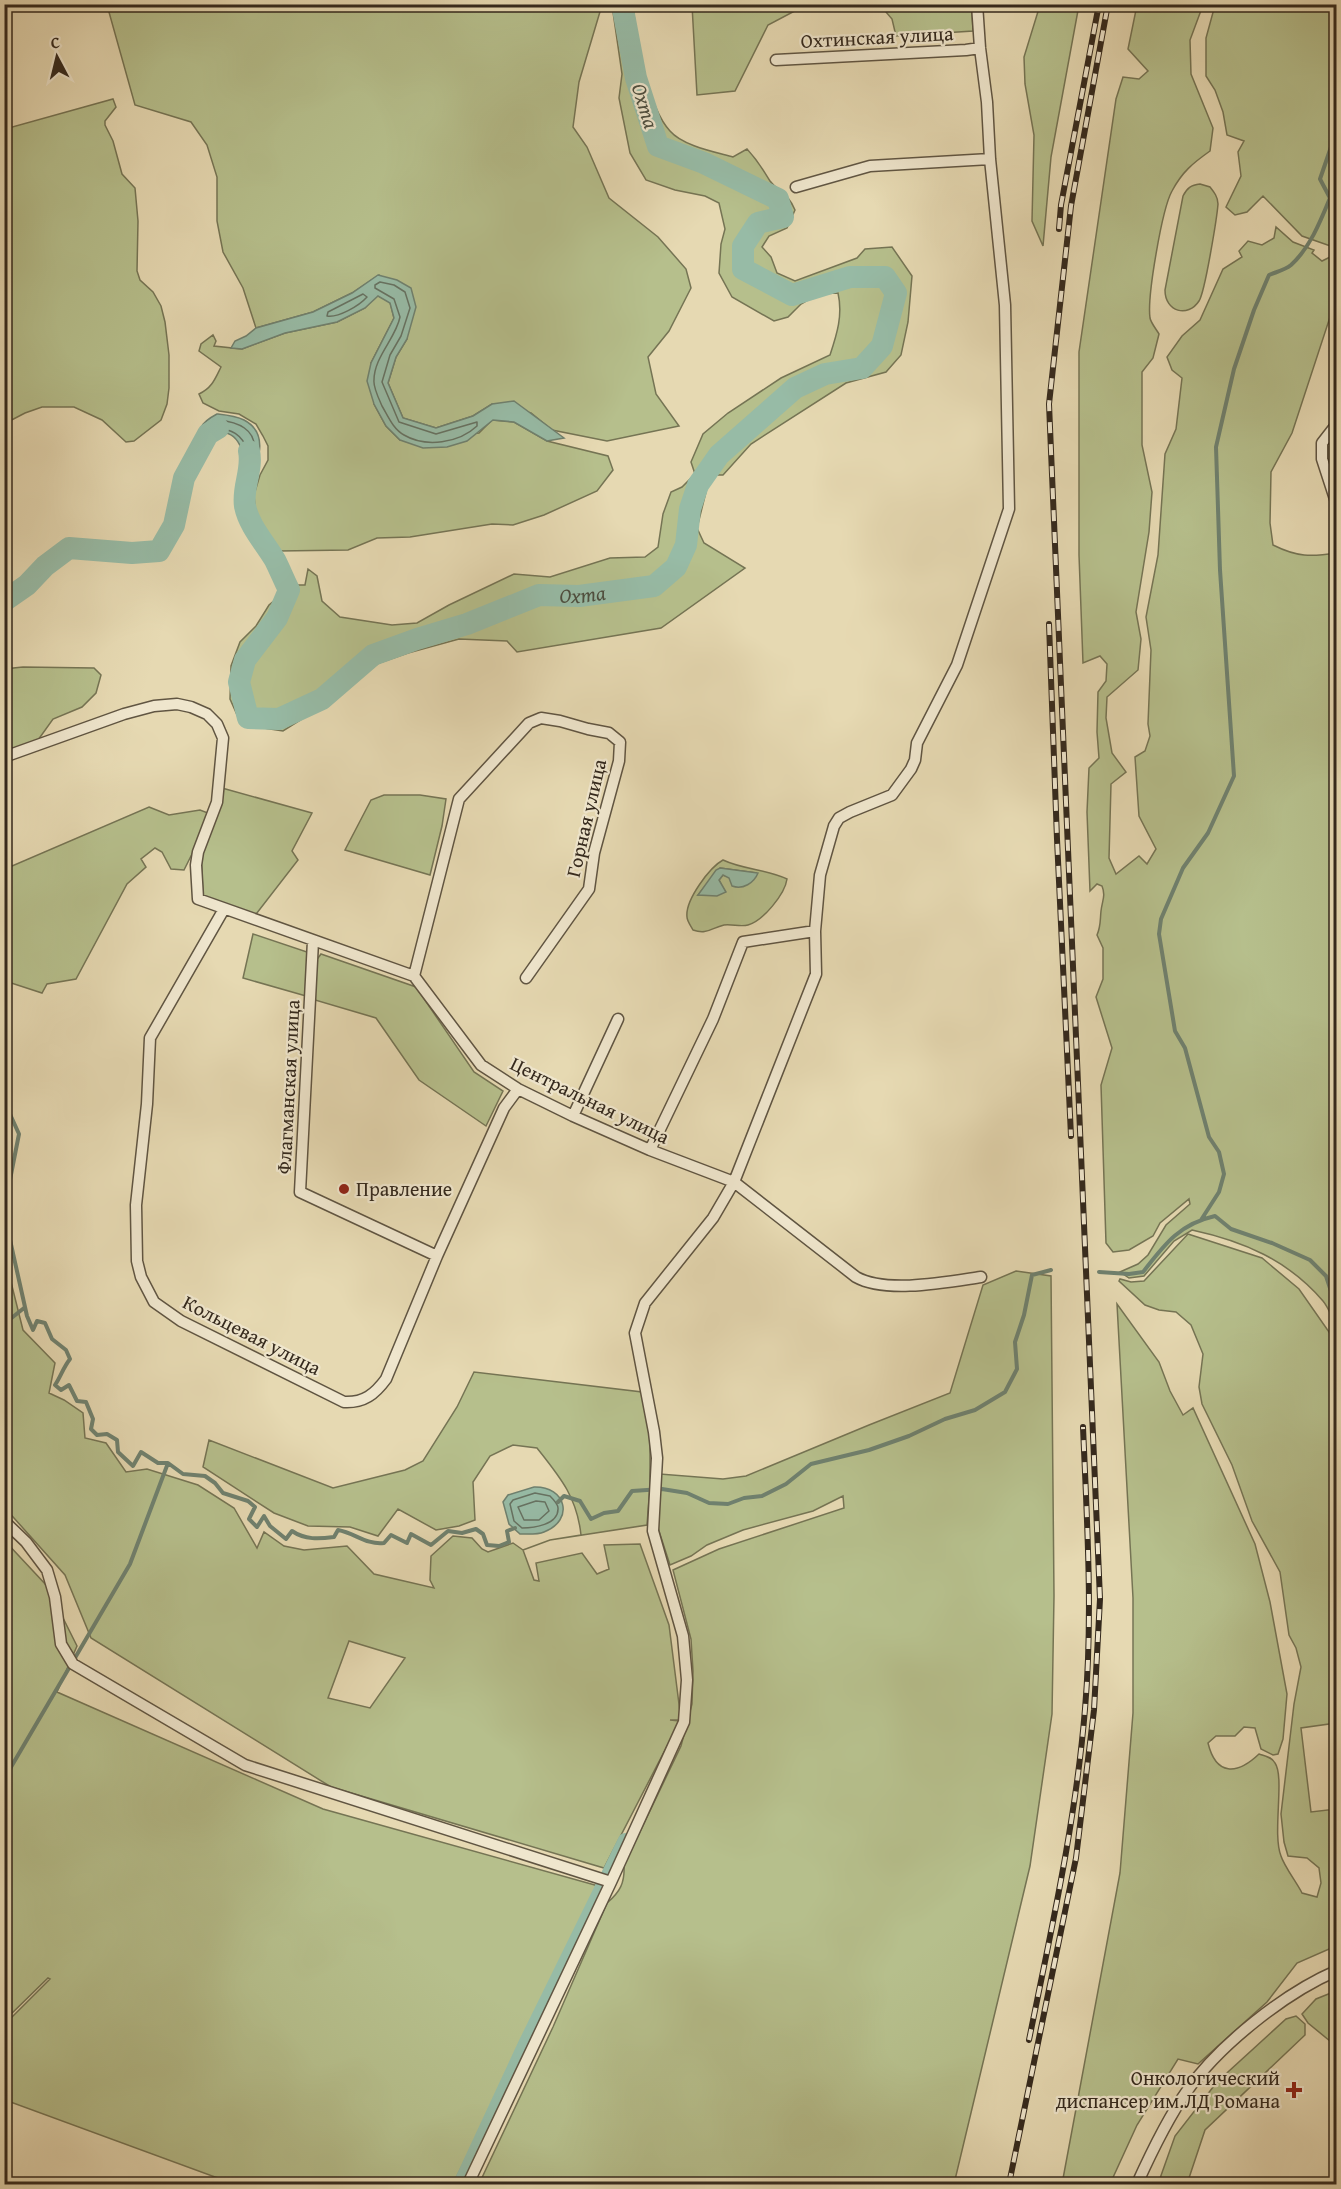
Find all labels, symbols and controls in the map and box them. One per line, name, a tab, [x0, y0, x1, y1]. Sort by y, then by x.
street label: Охтинская улица	[800, 18, 955, 55]
north arrow	[27, 27, 87, 87]
text: С	[49, 30, 61, 55]
water label: Охта	[624, 79, 667, 133]
water label: Охта	[559, 577, 608, 611]
street label: Горная улица	[558, 756, 613, 880]
street label: Флагманская улица	[268, 998, 307, 1175]
street label: Центральная улица	[506, 1048, 675, 1151]
place label: Правление	[356, 1174, 452, 1203]
marker: Правление	[337, 1182, 351, 1196]
street label: Кольцевая улица	[178, 1287, 327, 1382]
place label: Онкологический диспансер им.ЛД Романа	[1056, 2063, 1280, 2115]
marker: Онкологический диспансер им.ЛД Романа	[1285, 2081, 1303, 2099]

